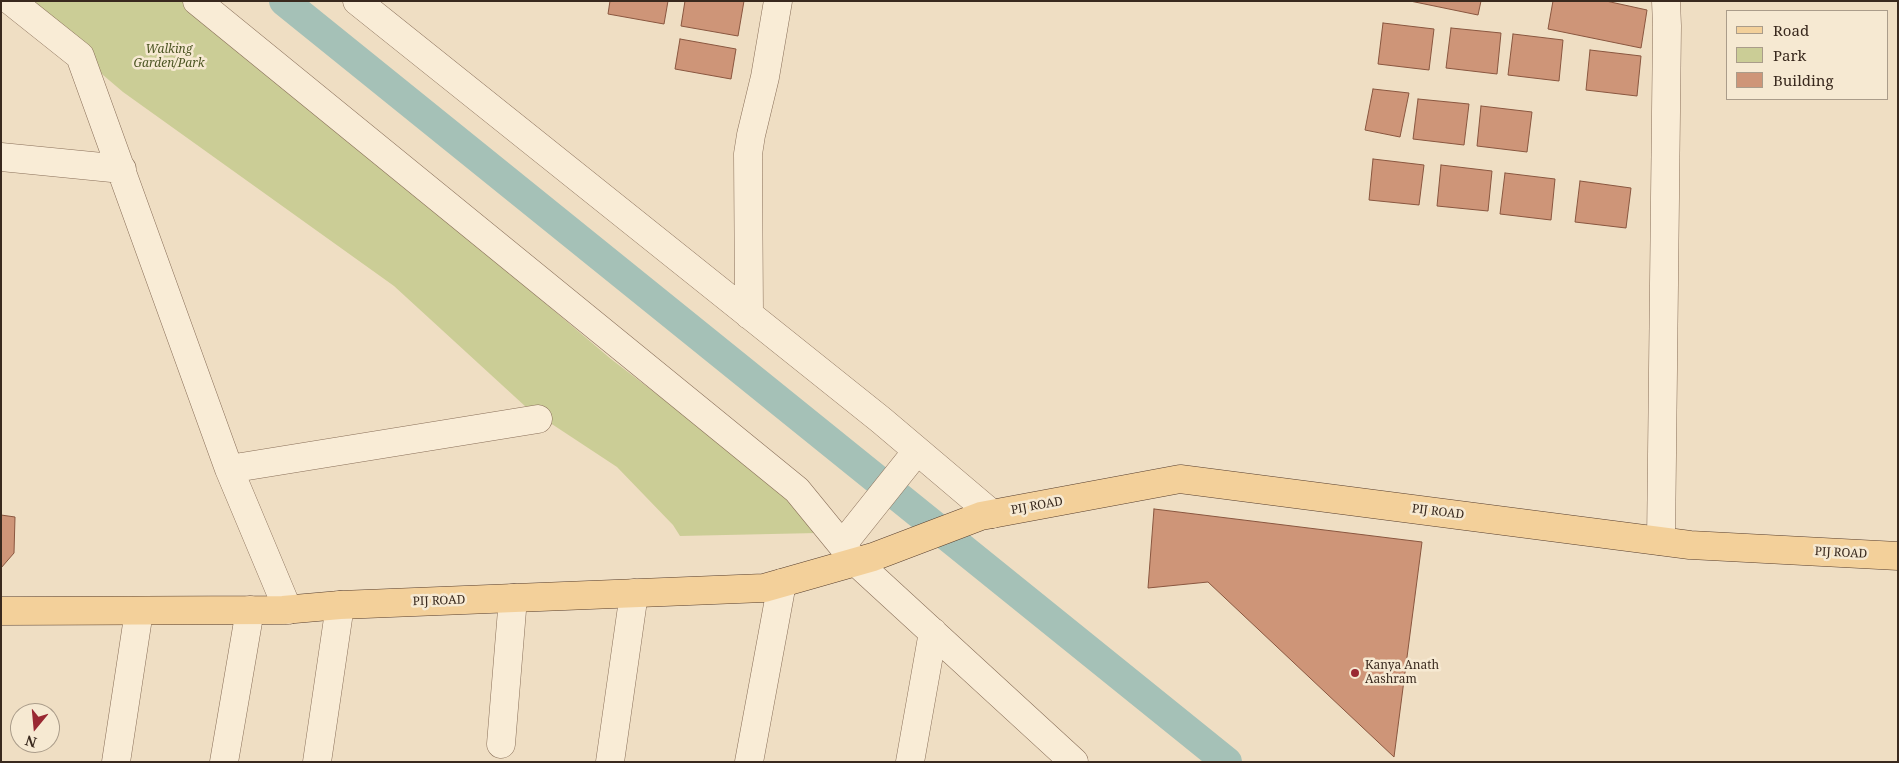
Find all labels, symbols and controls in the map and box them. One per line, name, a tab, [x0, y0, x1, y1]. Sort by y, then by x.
legend	[1726, 10, 1889, 100]
text: Road	[1773, 20, 1809, 40]
park label: Walking Garden/Park	[133, 43, 205, 71]
text: Park	[1773, 45, 1806, 65]
text: Building	[1773, 70, 1834, 90]
street label: PIJ ROAD	[1010, 494, 1064, 518]
street label: PIJ ROAD	[1411, 502, 1465, 522]
street label: PIJ ROAD	[1814, 544, 1868, 562]
street label: PIJ ROAD	[412, 593, 466, 609]
place label: Kanya Anath Aashram	[1365, 659, 1439, 687]
marker: Kanya Anath Aashram	[1349, 667, 1361, 679]
north arrow	[10, 703, 60, 753]
text: N	[23, 731, 39, 753]

